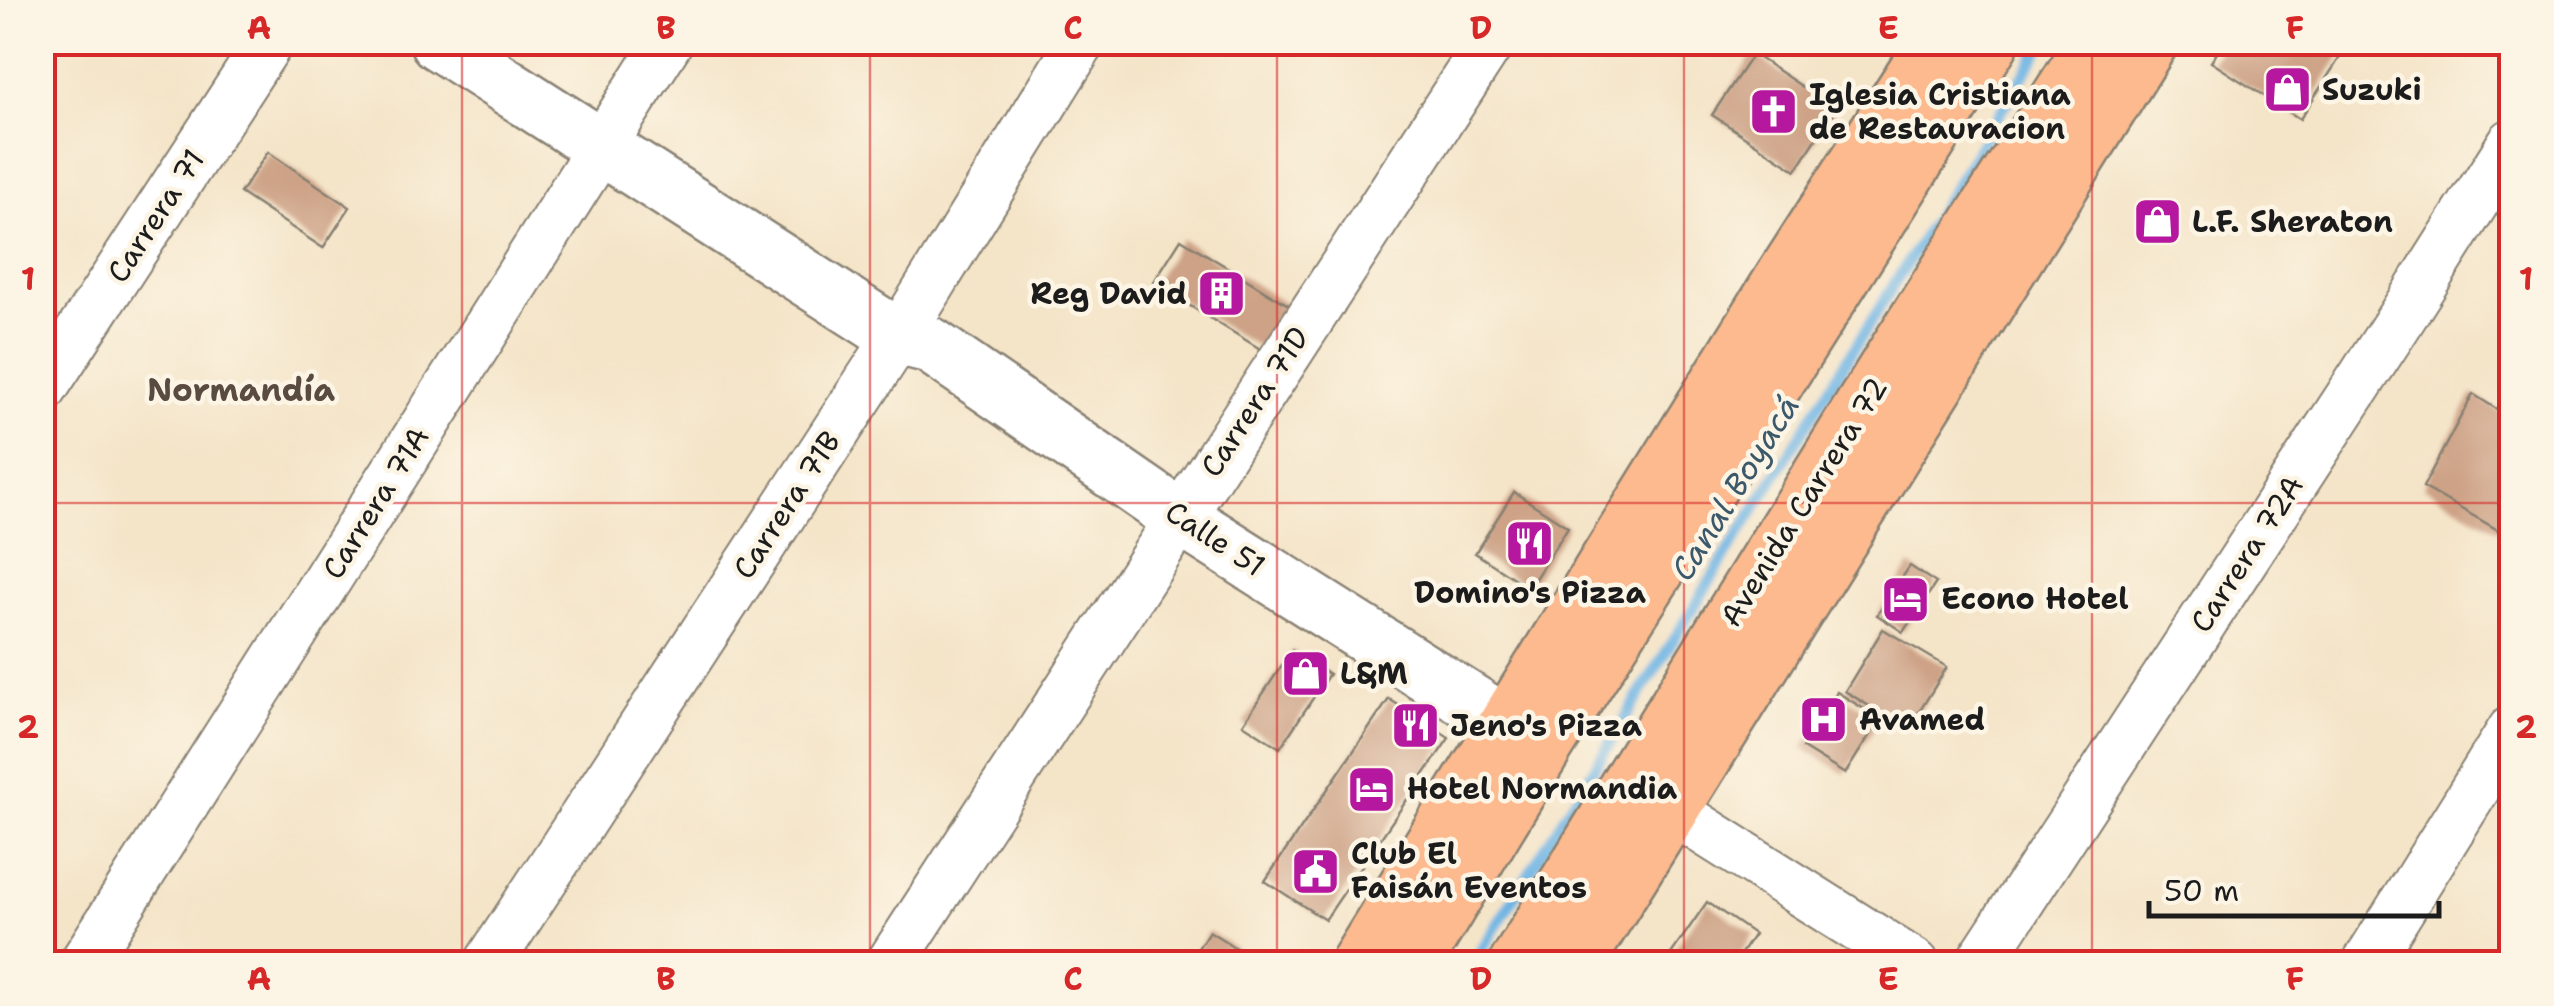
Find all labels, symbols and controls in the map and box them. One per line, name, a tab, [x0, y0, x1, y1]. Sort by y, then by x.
text: A	[247, 6, 271, 49]
text: B	[656, 6, 676, 49]
text: C	[1063, 6, 1083, 49]
text: D	[1470, 6, 1492, 49]
text: E	[1877, 6, 1899, 49]
text: F	[2286, 6, 2304, 49]
shop icon: Suzuki	[2261, 64, 2313, 116]
place label: Suzuki	[2322, 69, 2422, 110]
place label: Iglesia Cristiana de Restauracion	[1809, 74, 2071, 149]
church icon: Iglesia Cristiana de Restauracion	[1748, 86, 1800, 138]
street label: Carrera 71	[97, 141, 214, 290]
shop icon: L.F. Sheraton	[2131, 196, 2183, 248]
place label: L.F. Sheraton	[2192, 201, 2393, 242]
text: 1	[21, 257, 35, 300]
text: 1	[2519, 257, 2533, 300]
building icon: Reg David	[1196, 268, 1248, 320]
place label: Reg David	[1030, 273, 1187, 314]
street label: Carrera 71D	[1191, 319, 1318, 485]
district label: Normandía	[147, 368, 335, 411]
street label: Avenida Carrera 72	[1710, 369, 1897, 634]
water label: Canal Boyacá	[1660, 387, 1809, 589]
street label: Carrera 71A	[313, 419, 439, 587]
street label: Carrera 71B	[723, 423, 850, 587]
street label: Carrera 72A	[2180, 467, 2313, 640]
street label: Calle 51	[1157, 491, 1273, 586]
restaurant icon: Domino's Pizza	[1504, 518, 1556, 570]
place label: Domino's Pizza	[1414, 572, 1646, 613]
hotel icon: Econo Hotel	[1880, 573, 1932, 625]
place label: Econo Hotel	[1941, 578, 2129, 619]
shop icon: L&M	[1279, 648, 1331, 700]
place label: L&M	[1340, 653, 1408, 694]
hospital icon: Avamed	[1798, 694, 1850, 746]
place label: Avamed	[1859, 699, 1985, 740]
restaurant icon: Jeno's Pizza	[1389, 700, 1441, 752]
text: 2	[17, 705, 39, 748]
place label: Jeno's Pizza	[1450, 705, 1642, 746]
text: 2	[2515, 705, 2537, 748]
hotel icon: Hotel Normandia	[1346, 763, 1398, 815]
place label: Hotel Normandia	[1407, 768, 1678, 809]
place label: Club El Faisán Eventos	[1351, 833, 1587, 908]
public building icon: Club El Faisán Eventos	[1290, 845, 1342, 897]
scale bar	[2149, 856, 2439, 918]
text: 50 m	[2164, 870, 2239, 911]
text: A	[247, 957, 271, 1000]
text: B	[656, 957, 676, 1000]
text: C	[1063, 957, 1083, 1000]
text: D	[1470, 957, 1492, 1000]
text: E	[1877, 957, 1899, 1000]
text: F	[2286, 957, 2304, 1000]

